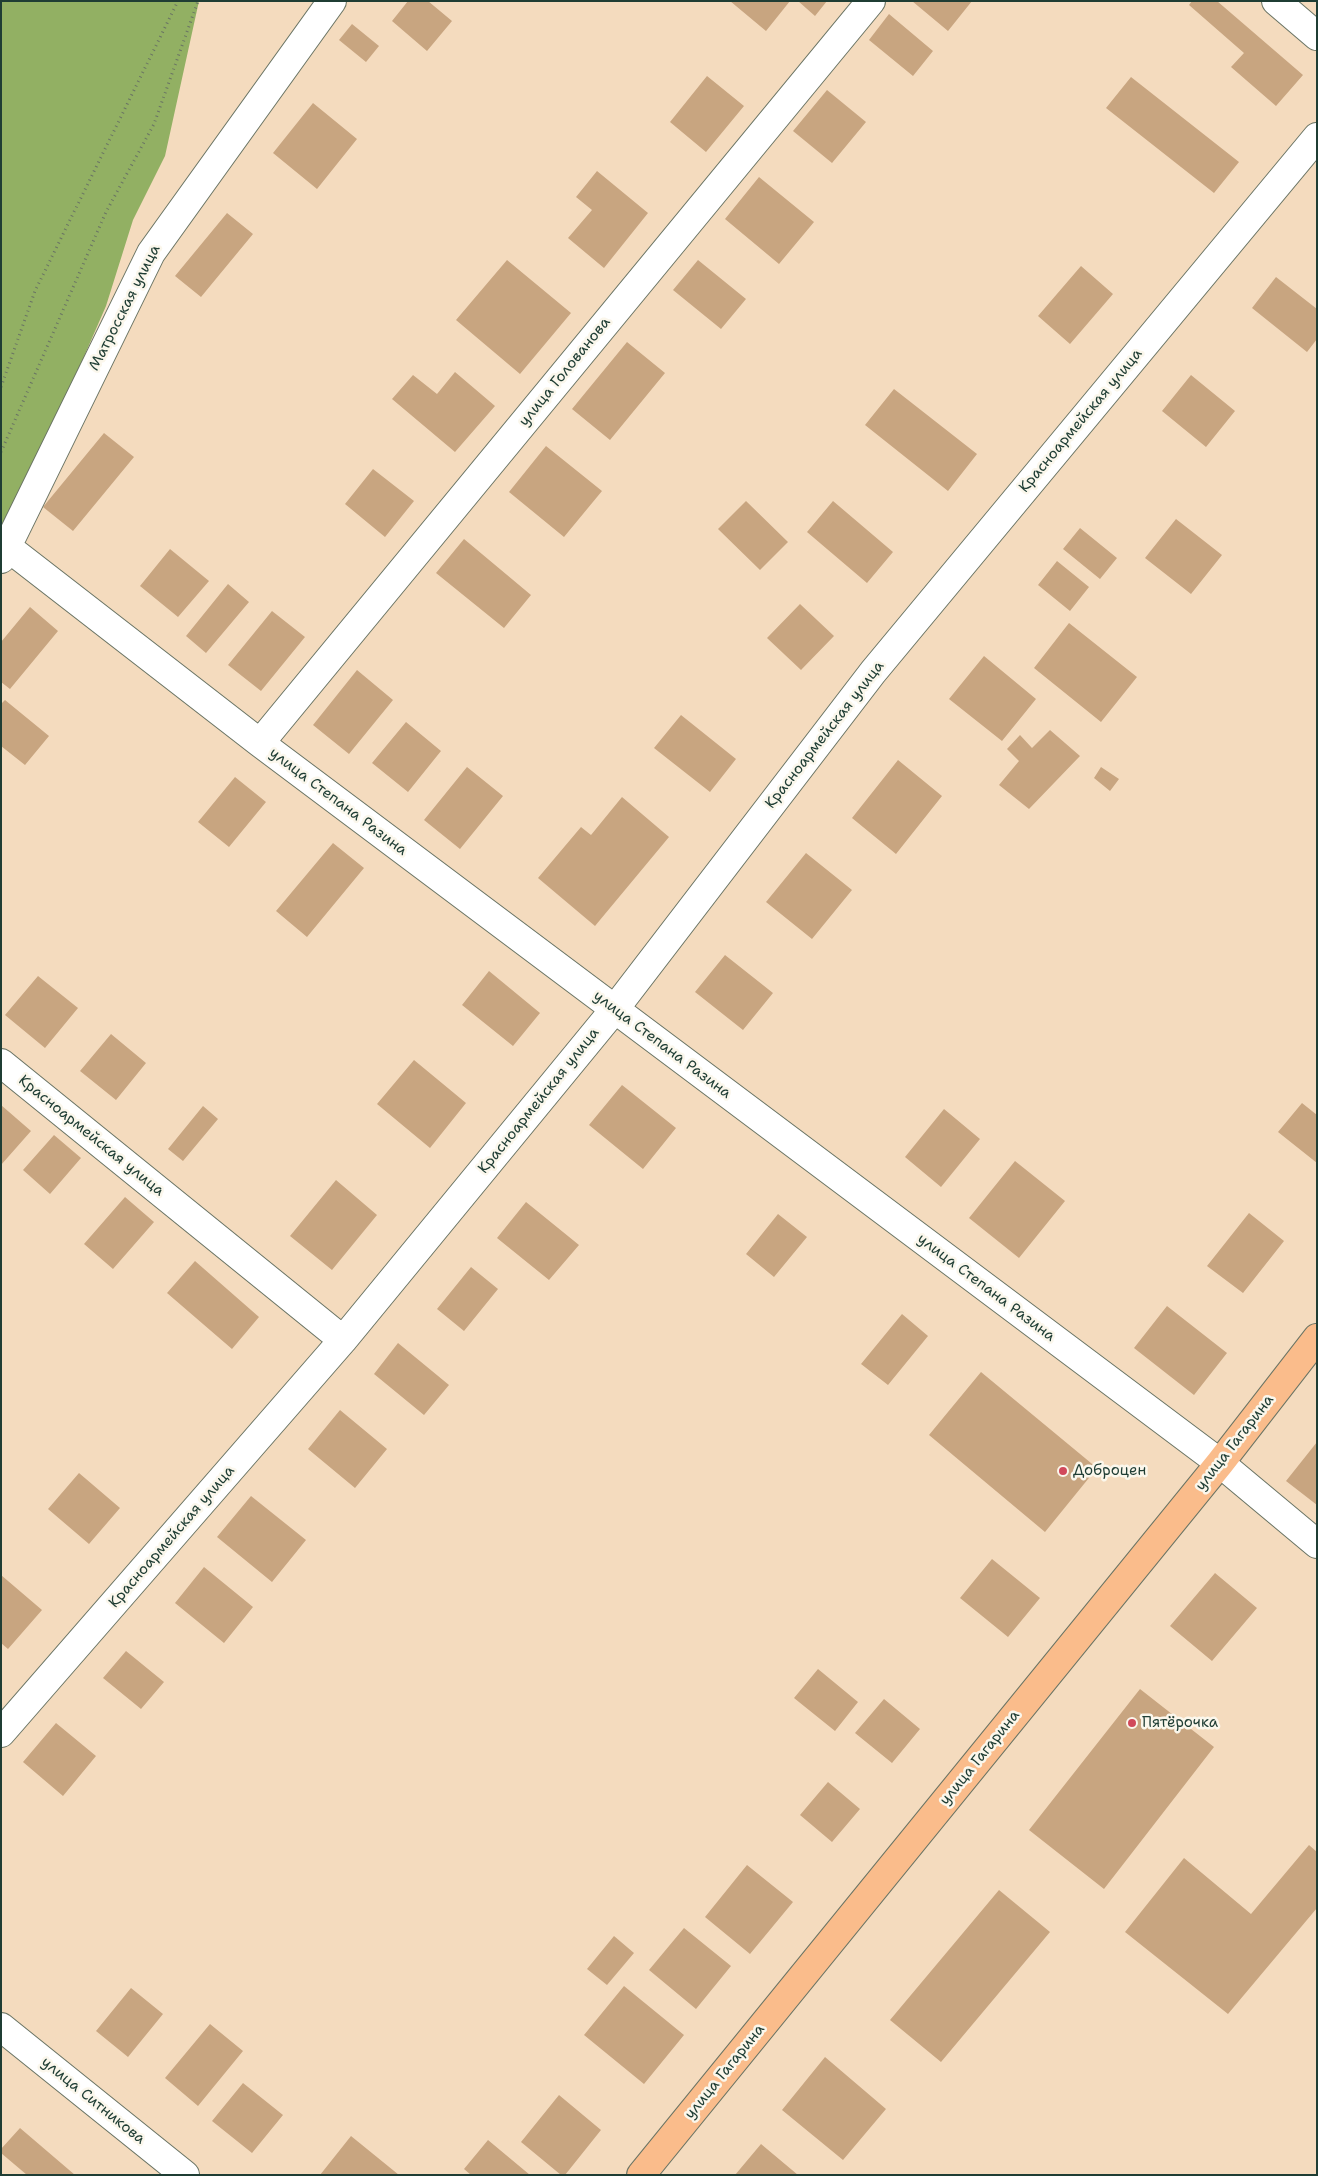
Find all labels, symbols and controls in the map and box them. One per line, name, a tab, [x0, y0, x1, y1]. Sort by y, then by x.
street label: Матросская улица	[86, 242, 164, 374]
street label: улица Голованова	[516, 314, 614, 430]
street label: Красноармейская улица	[1015, 345, 1147, 497]
street label: Красноармейская улица	[762, 658, 888, 812]
street label: улица Степана Разина	[265, 744, 411, 860]
street label: улица Степана Разина	[589, 987, 735, 1103]
street label: Красноармейская улица	[475, 1024, 603, 1178]
street label: Красноармейская улица	[14, 1072, 168, 1200]
street label: улица Степана Разина	[913, 1230, 1059, 1346]
street label: улица Гагарина	[1192, 1391, 1278, 1495]
street label: Красноармейская улица	[105, 1462, 239, 1612]
place label: Доброцен	[1073, 1462, 1146, 1480]
marker: Доброцен	[1057, 1465, 1069, 1477]
street label: улица Гагарина	[936, 1707, 1024, 1809]
place label: Пятёрочка	[1142, 1714, 1218, 1732]
marker: Пятёрочка	[1126, 1717, 1138, 1729]
street label: улица Гагарина	[681, 2021, 769, 2123]
street label: улица Ситникова	[37, 2054, 149, 2148]

